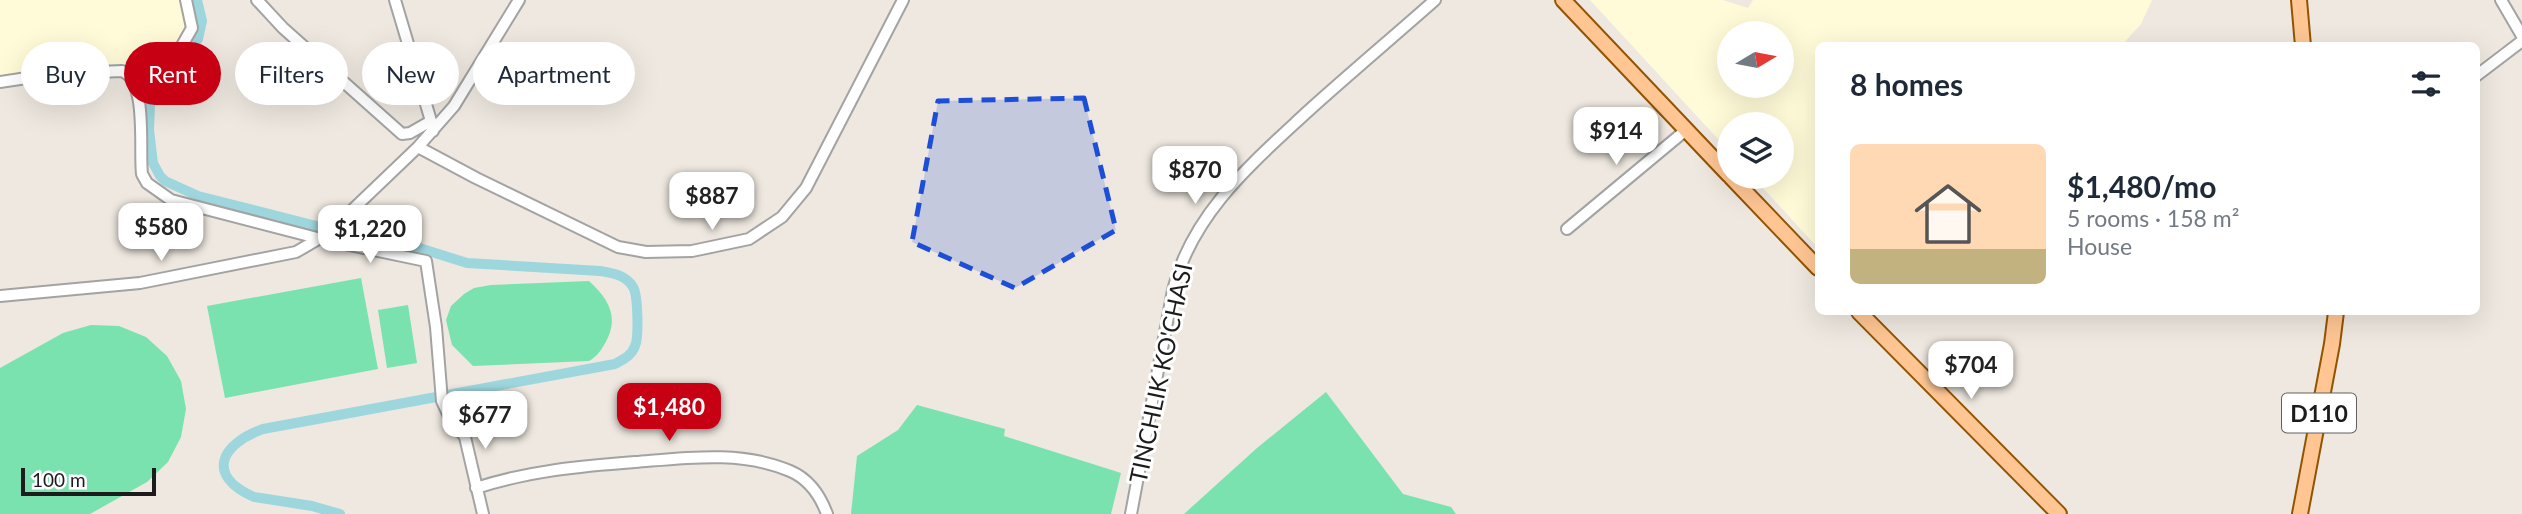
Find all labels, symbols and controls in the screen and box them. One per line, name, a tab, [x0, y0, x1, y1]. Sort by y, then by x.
north arrow	[1717, 21, 1794, 98]
map controls	[1717, 21, 1794, 189]
chip: Buy	[21, 42, 110, 105]
chip: Rent	[124, 42, 221, 105]
chip: Filters	[235, 42, 348, 105]
chip: New	[362, 42, 459, 105]
chip: Apartment	[473, 42, 635, 105]
icon: filters	[2407, 65, 2445, 103]
text: 8 homes	[1850, 66, 1963, 102]
pin: $914	[1575, 108, 1657, 167]
button: layers	[1717, 112, 1794, 189]
text: $914	[1589, 116, 1643, 144]
pin: $870	[1154, 146, 1236, 206]
text: $870	[1168, 155, 1222, 183]
text: $1,480/mo	[2067, 168, 2216, 204]
icon: home	[1906, 172, 1990, 256]
pin: $887	[671, 173, 753, 232]
text: $887	[685, 181, 739, 209]
pin: $580	[120, 204, 202, 263]
text: 5 rooms · 158 m²	[2067, 204, 2239, 232]
pin: $1,220	[313, 205, 427, 265]
text: $580	[134, 212, 188, 240]
text: $1,220	[334, 214, 406, 242]
text: House	[2067, 232, 2132, 260]
street label: TINCHLIK KO'CHASI	[1123, 260, 1197, 486]
pin: $704	[1930, 342, 2012, 401]
text: $704	[1944, 350, 1998, 378]
pin: $1,480	[612, 384, 726, 443]
pin: $677	[444, 392, 526, 451]
text: $1,480	[633, 392, 705, 420]
road number: D110	[2282, 394, 2356, 432]
text: $677	[458, 400, 512, 428]
scale bar	[21, 465, 156, 497]
text: 100 m	[32, 468, 86, 491]

